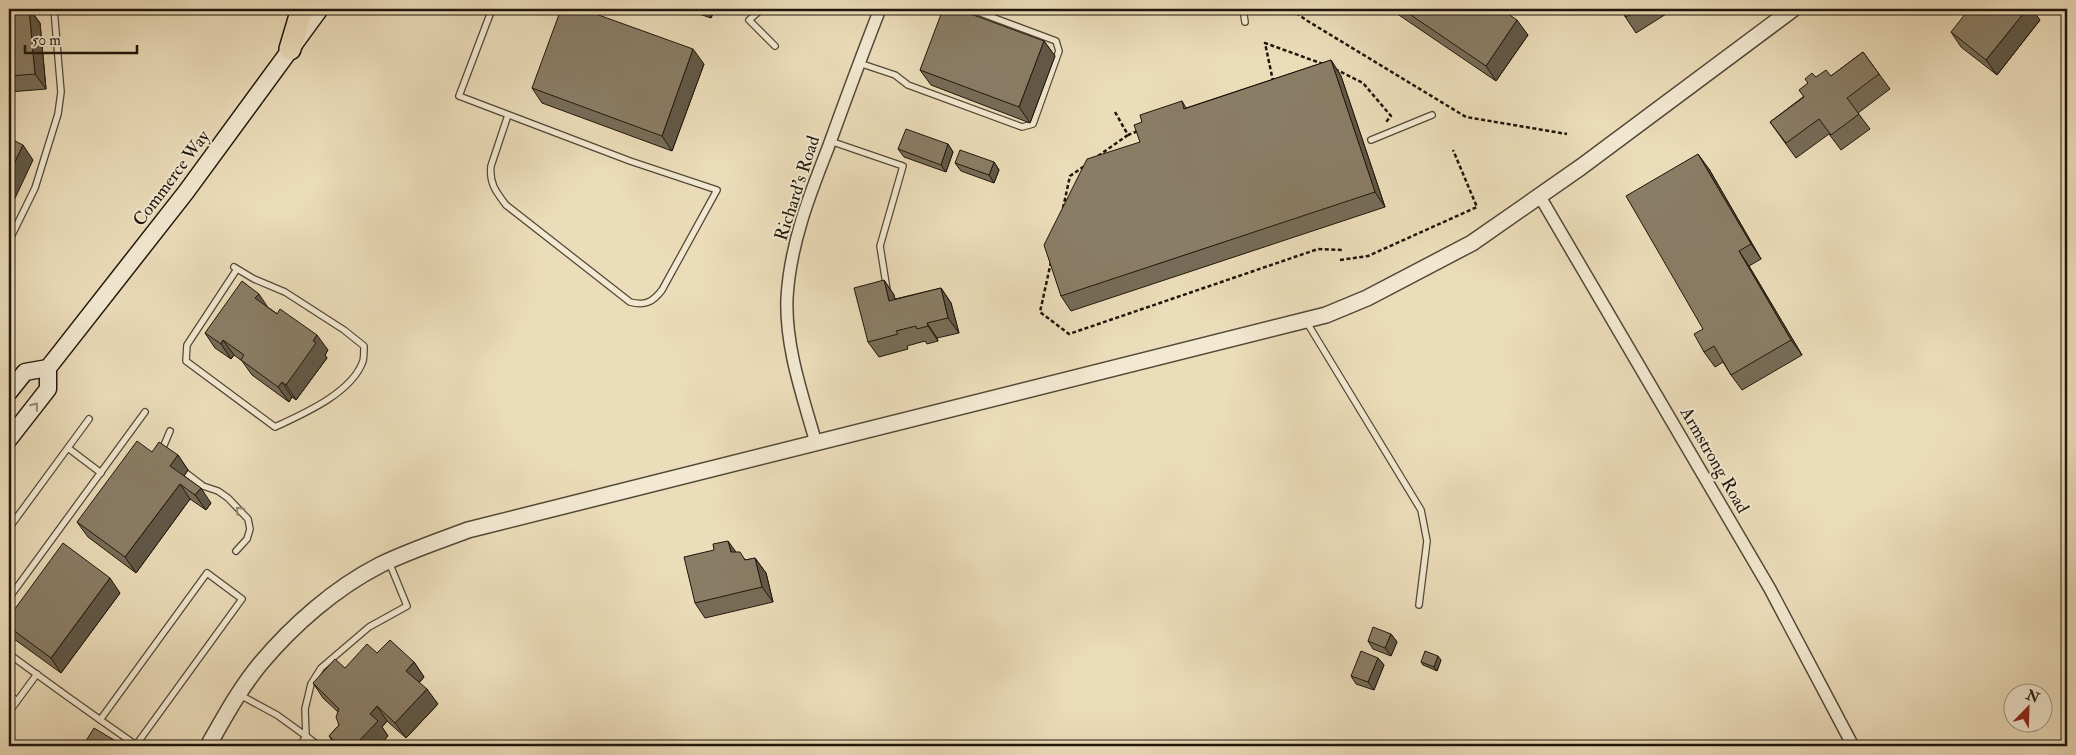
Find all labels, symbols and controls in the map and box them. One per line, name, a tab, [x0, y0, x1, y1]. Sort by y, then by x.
scale bar	[25, 22, 138, 54]
text: 50 m	[32, 31, 61, 50]
street label: Commerce Way	[128, 125, 216, 231]
street label: Richard's Road	[770, 133, 825, 244]
street label: Armstrong Road	[1674, 402, 1754, 518]
one-way arrow	[29, 403, 37, 412]
one-way arrow	[236, 507, 245, 516]
north arrow	[2004, 682, 2054, 732]
text: N	[2023, 686, 2042, 707]

